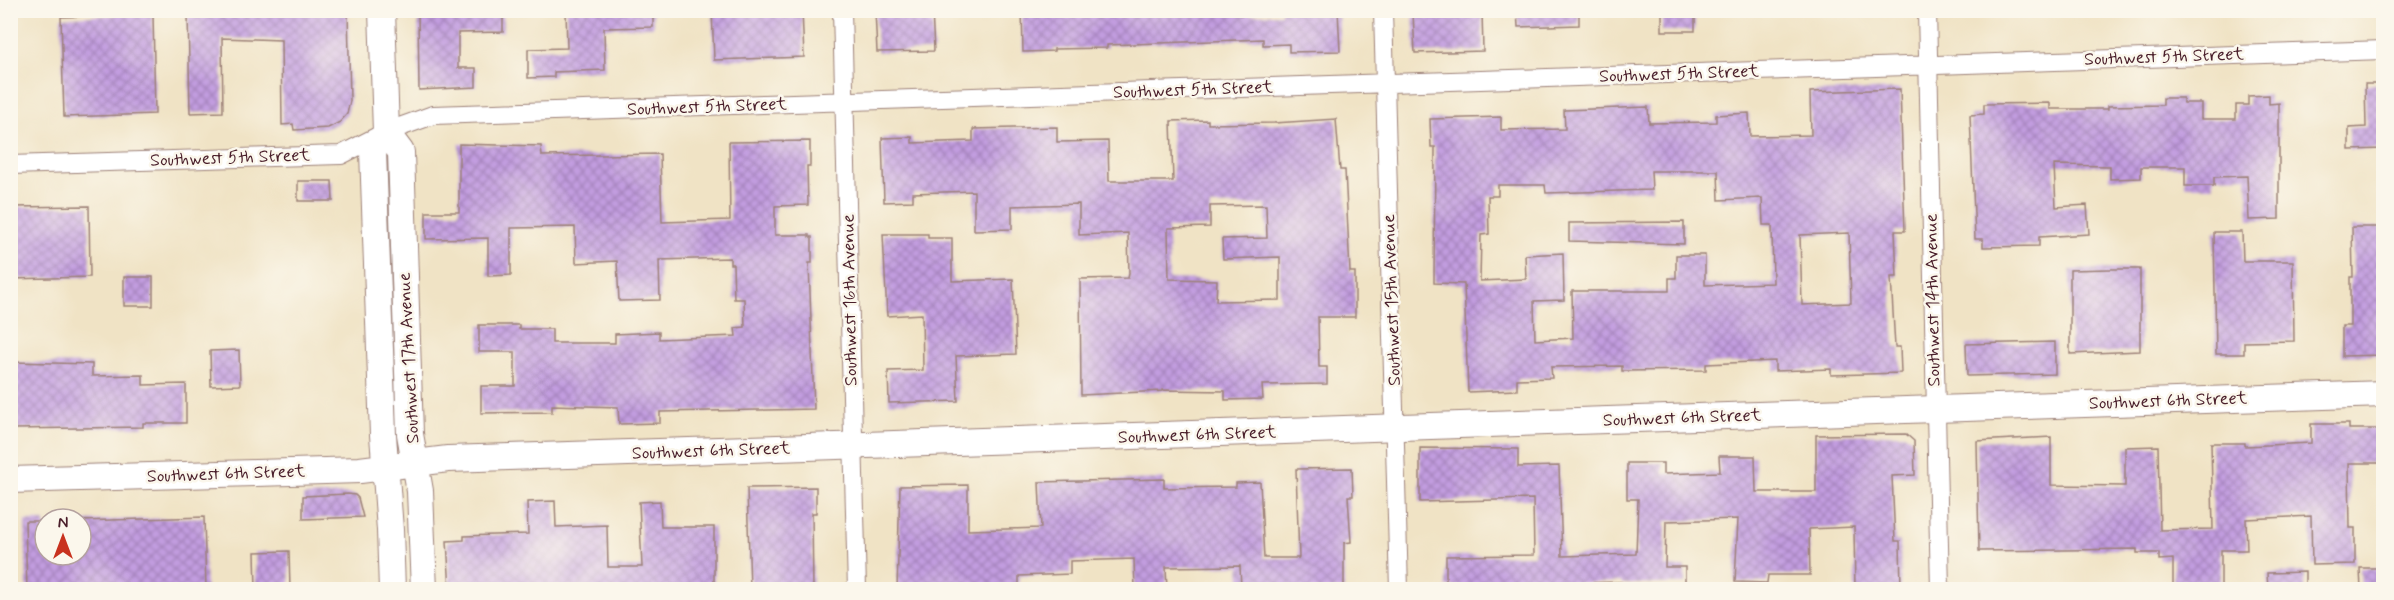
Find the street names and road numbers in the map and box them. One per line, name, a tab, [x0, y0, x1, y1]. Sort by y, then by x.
street label: Southwest 5th Street	[2084, 42, 2245, 72]
street label: Southwest 5th Street	[1599, 59, 1760, 89]
street label: Southwest 5th Street	[1113, 75, 1274, 105]
street label: Southwest 5th Street	[627, 92, 788, 122]
street label: Southwest 5th Street	[150, 143, 311, 173]
street label: Southwest 14th Avenue	[1919, 213, 1947, 387]
street label: Southwest 16th Avenue	[836, 214, 864, 386]
street label: Southwest 15th Avenue	[1377, 214, 1407, 386]
street label: Southwest 17th Avenue	[393, 272, 425, 444]
street label: Southwest 6th Street	[2088, 386, 2248, 416]
street label: Southwest 6th Street	[1602, 403, 1762, 433]
street label: Southwest 6th Street	[1117, 420, 1277, 450]
street label: Southwest 6th Street	[631, 436, 791, 466]
street label: Southwest 6th Street	[146, 459, 306, 489]

